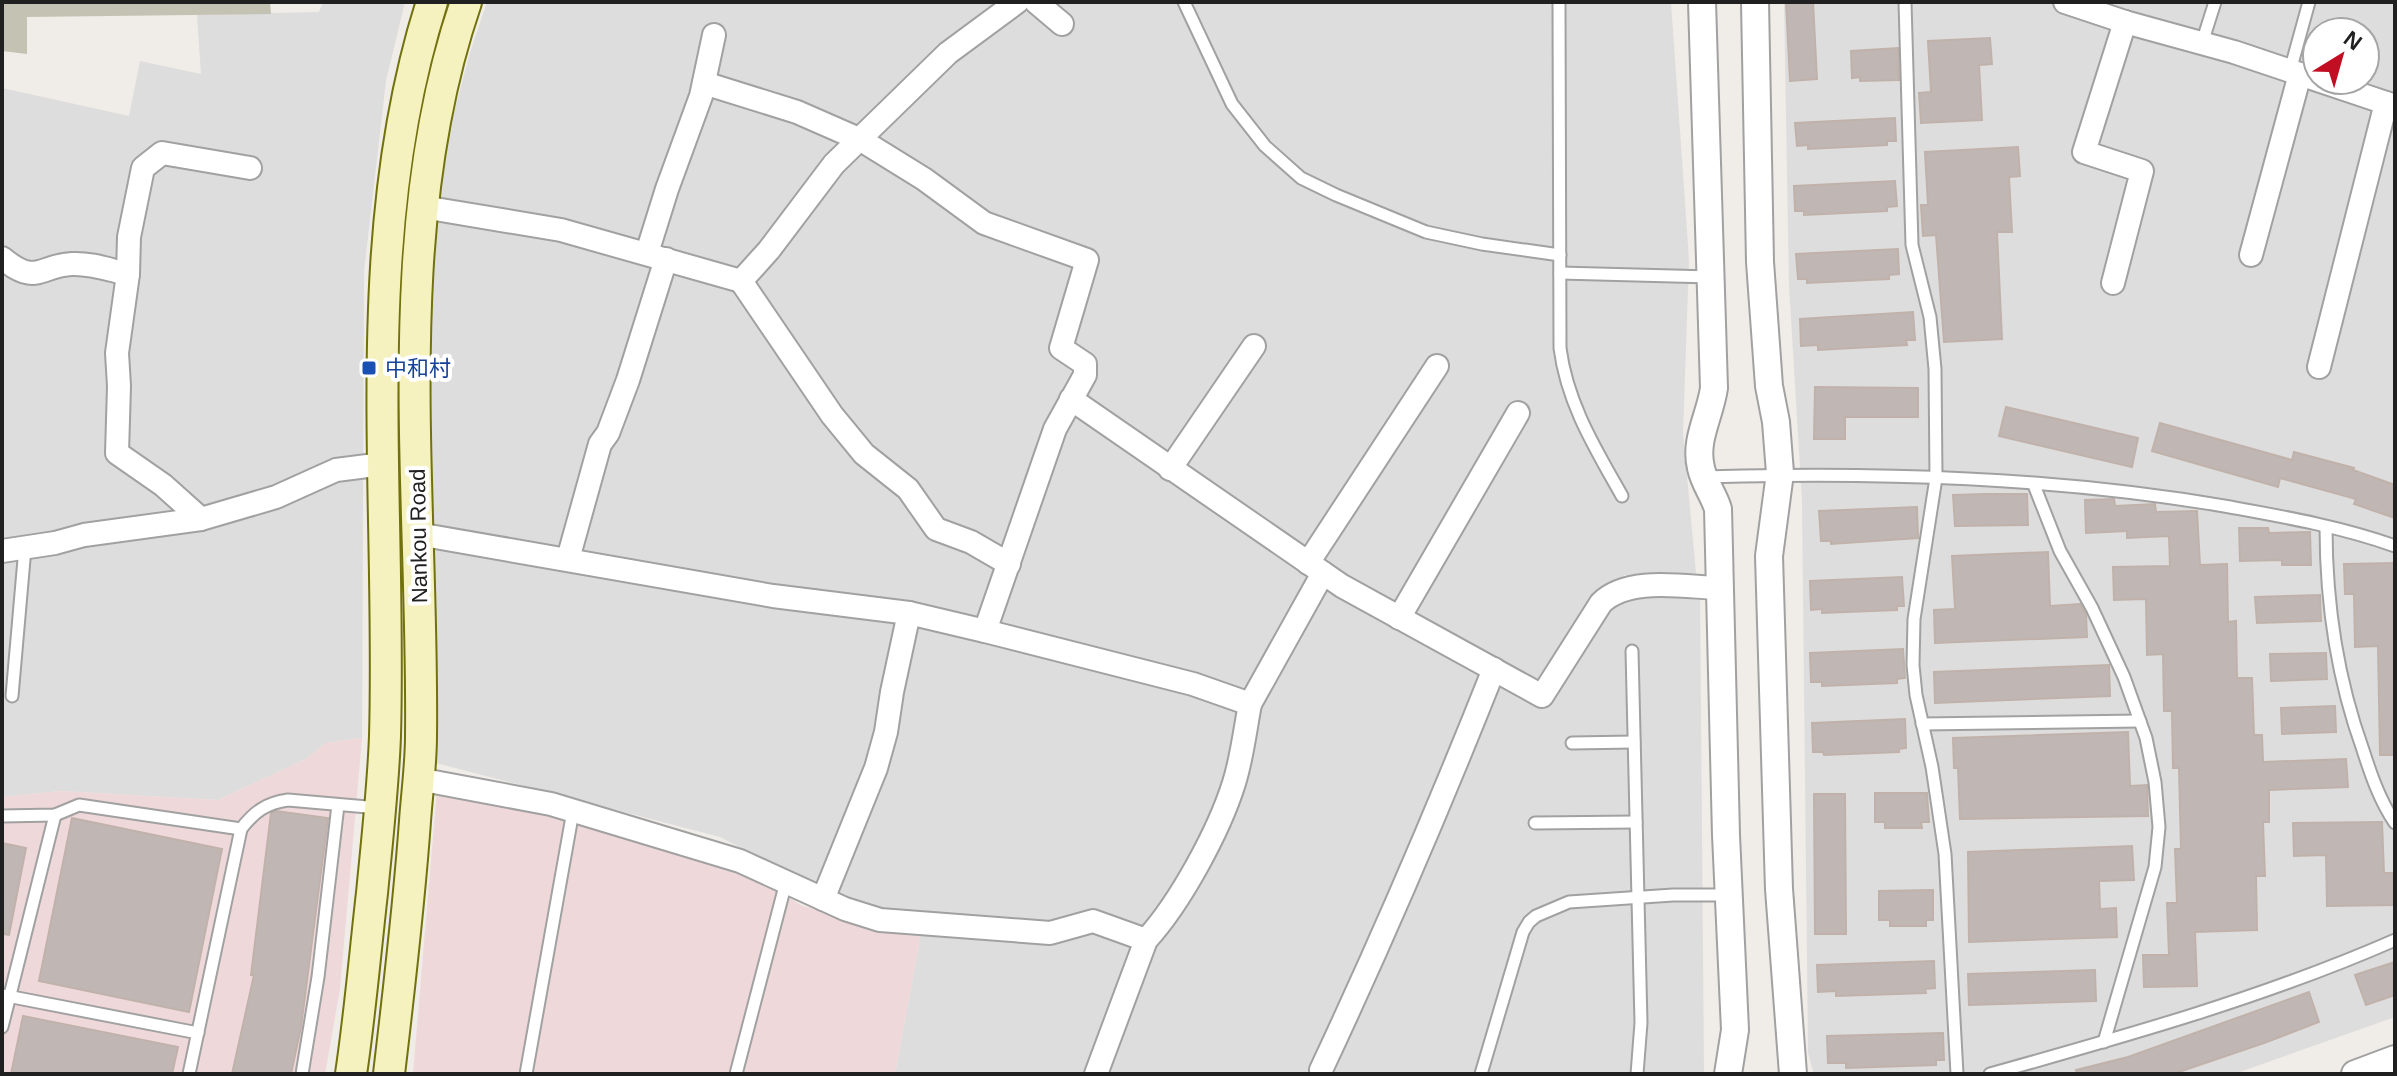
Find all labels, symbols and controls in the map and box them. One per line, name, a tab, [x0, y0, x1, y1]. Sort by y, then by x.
north arrow	[2301, 16, 2381, 96]
text: N	[2339, 26, 2367, 55]
place label: 中和村	[385, 356, 451, 381]
marker: 中和村	[360, 359, 378, 377]
street label: Nankou Road	[405, 469, 432, 603]

